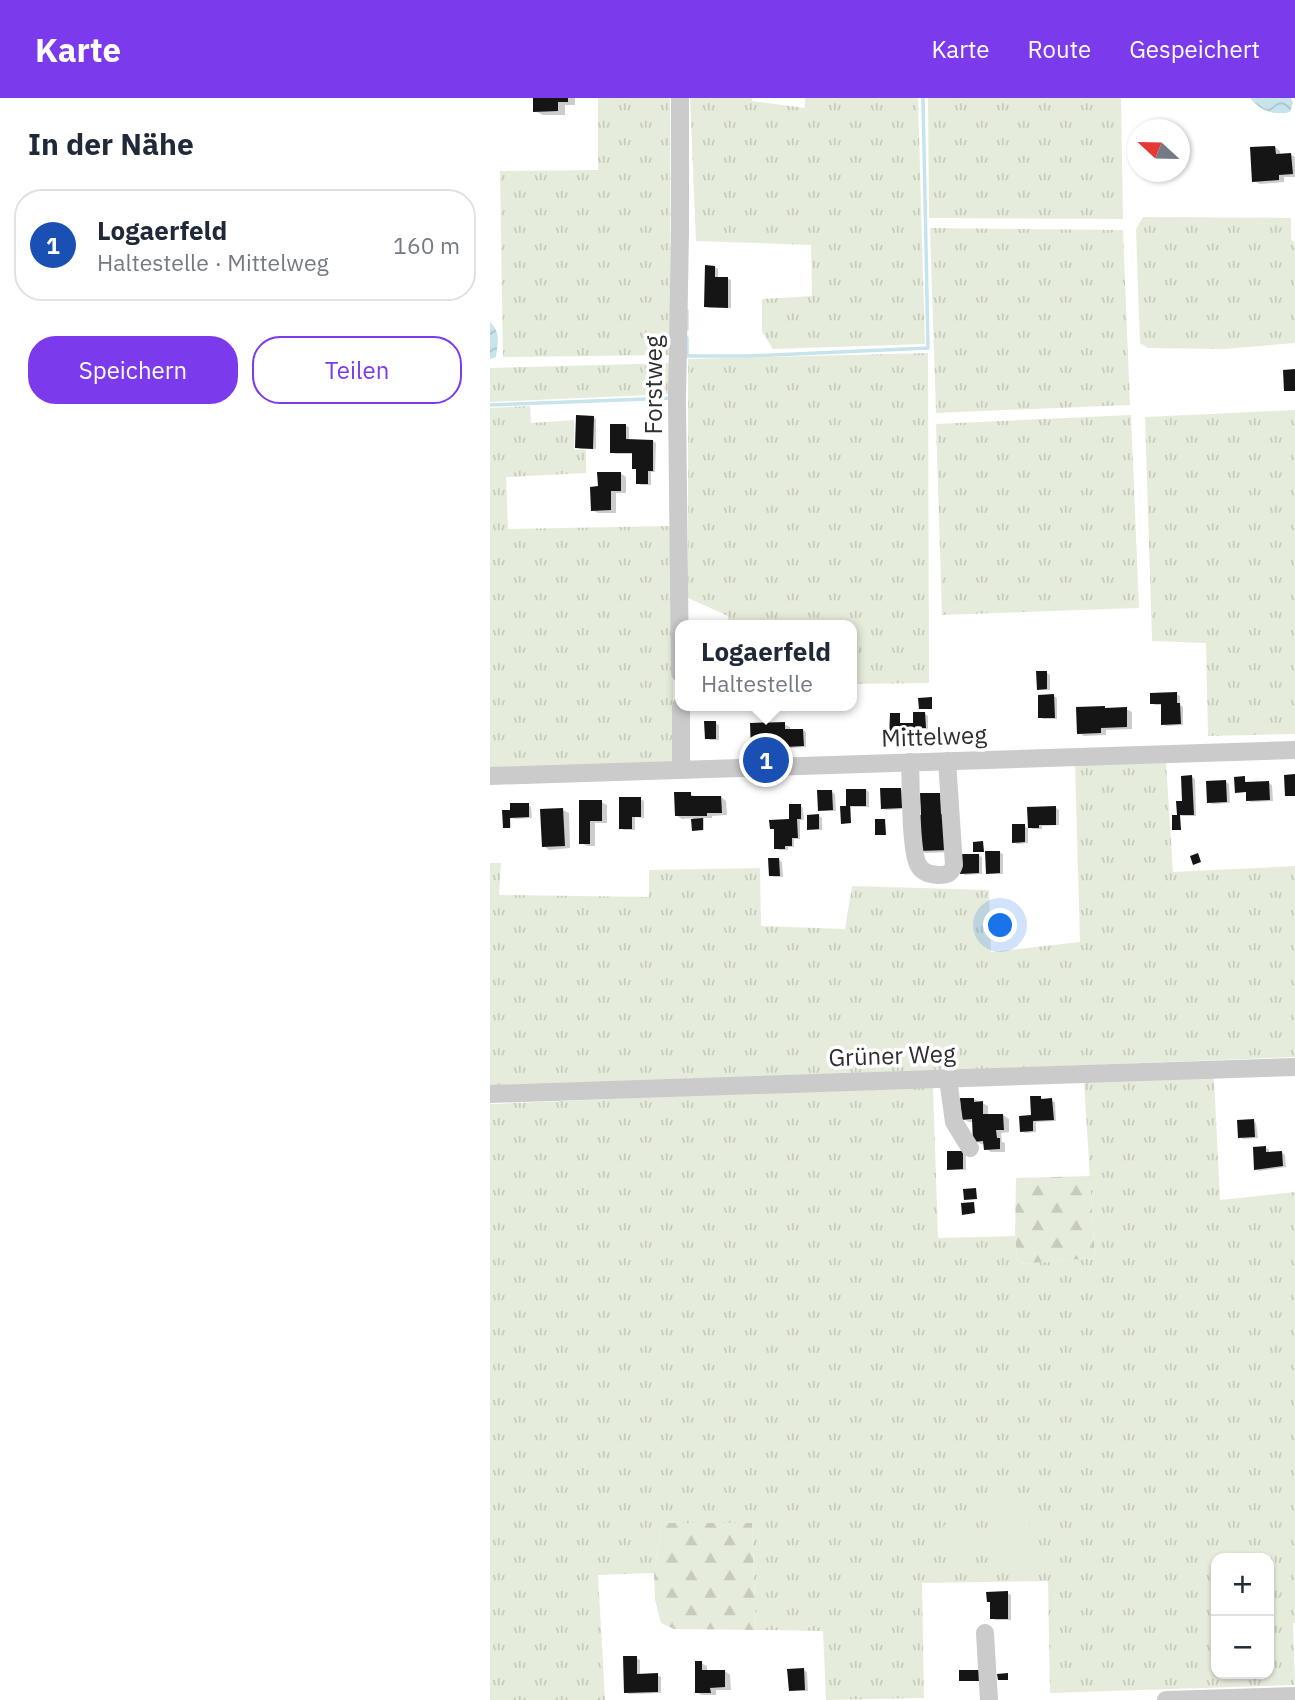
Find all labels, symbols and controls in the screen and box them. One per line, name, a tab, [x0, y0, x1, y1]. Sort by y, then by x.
text: Karte	[35, 28, 121, 71]
text: Karte	[931, 33, 990, 65]
text: Route	[1028, 33, 1091, 65]
text: Gespeichert	[1129, 33, 1260, 65]
north arrow	[1127, 119, 1190, 182]
text: In der Nähe	[28, 124, 194, 163]
text: Logaerfeld	[97, 213, 227, 247]
text: 1	[46, 230, 60, 260]
text: 160 m	[393, 230, 460, 260]
text: Haltestelle · Mittelweg	[97, 247, 329, 277]
street label: Forstweg	[637, 335, 669, 435]
button: Speichern	[28, 336, 238, 404]
button: Teilen	[252, 336, 462, 404]
popup	[675, 620, 857, 711]
text: Logaerfeld	[701, 634, 831, 668]
text: Haltestelle	[701, 668, 813, 698]
street label: Mittelweg	[881, 718, 988, 754]
pin: 1	[743, 734, 789, 786]
your location	[983, 908, 1017, 942]
street label: Grüner Weg	[828, 1037, 956, 1073]
map controls	[1211, 1553, 1274, 1679]
button: +	[1211, 1553, 1274, 1616]
button: −	[1211, 1616, 1274, 1679]

